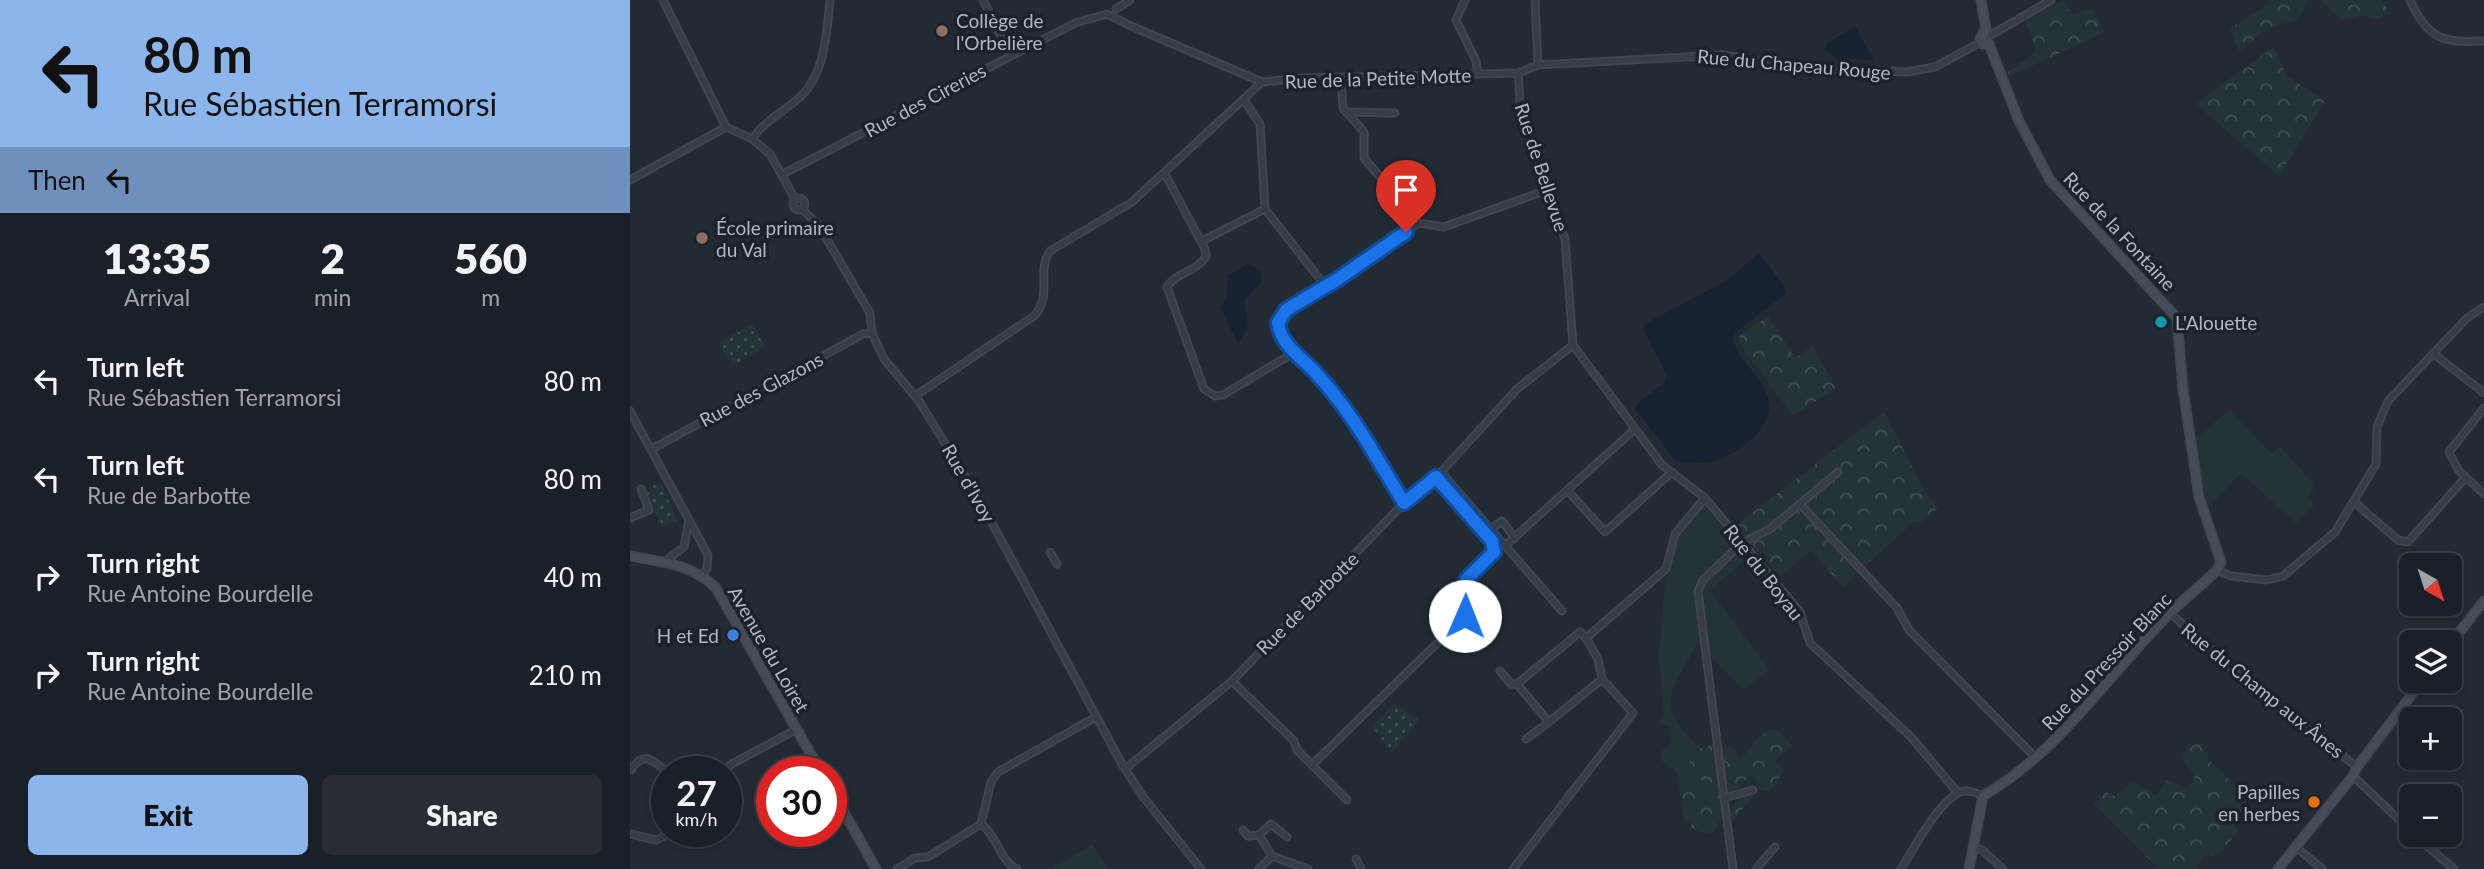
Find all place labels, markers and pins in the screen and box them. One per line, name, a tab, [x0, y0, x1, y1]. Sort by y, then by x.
place label: Collège de l'Orbelière	[956, 9, 1044, 54]
marker: Collège de l'Orbelière	[934, 23, 950, 39]
pin	[1376, 160, 1436, 232]
place label: École primaire du Val	[716, 216, 834, 261]
marker: École primaire du Val	[694, 230, 710, 246]
place label: L'Alouette	[2175, 311, 2257, 334]
marker: L'Alouette	[2153, 314, 2169, 330]
place label: H et Ed	[657, 624, 719, 647]
marker: H et Ed	[725, 627, 741, 643]
place label: Papilles en herbes	[2218, 780, 2300, 825]
marker: Papilles en herbes	[2306, 794, 2322, 810]

